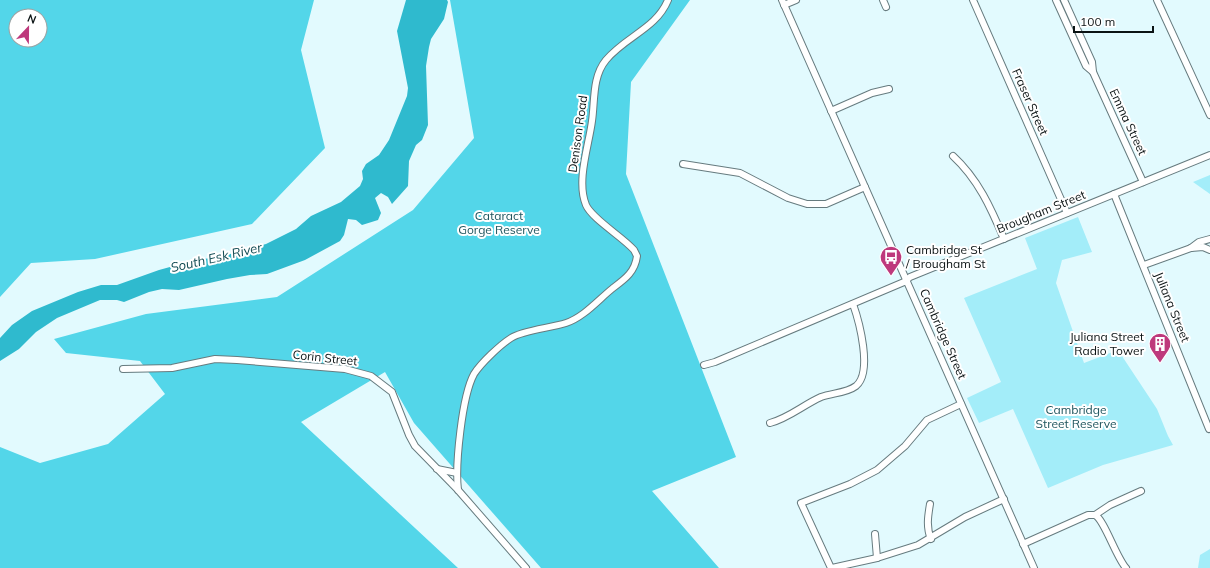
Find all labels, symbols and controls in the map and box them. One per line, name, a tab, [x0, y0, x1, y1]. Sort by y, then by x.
north arrow	[8, 8, 48, 48]
scale bar	[1074, 8, 1153, 34]
text: N	[25, 11, 38, 27]
text: 100 m	[1080, 14, 1115, 29]
street label: Fraser Street	[1009, 66, 1052, 137]
street label: Emma Street	[1107, 86, 1150, 157]
street label: Denison Road	[565, 94, 590, 173]
street label: Brougham Street	[994, 187, 1087, 236]
park label: Cataract Gorge Reserve	[458, 208, 540, 237]
water label: South Esk River	[169, 238, 265, 275]
place label: Cambridge St / Brougham St	[905, 242, 986, 271]
bus stop icon: Cambridge St / Brougham St	[878, 244, 904, 277]
street label: Juliana Street	[1152, 270, 1193, 344]
street label: Cambridge Street	[917, 286, 970, 381]
place label: Juliana Street Radio Tower	[1070, 329, 1145, 358]
building icon: Juliana Street Radio Tower	[1147, 331, 1173, 364]
street label: Corin Street	[292, 347, 358, 368]
park label: Cambridge Street Reserve	[1035, 402, 1117, 431]

